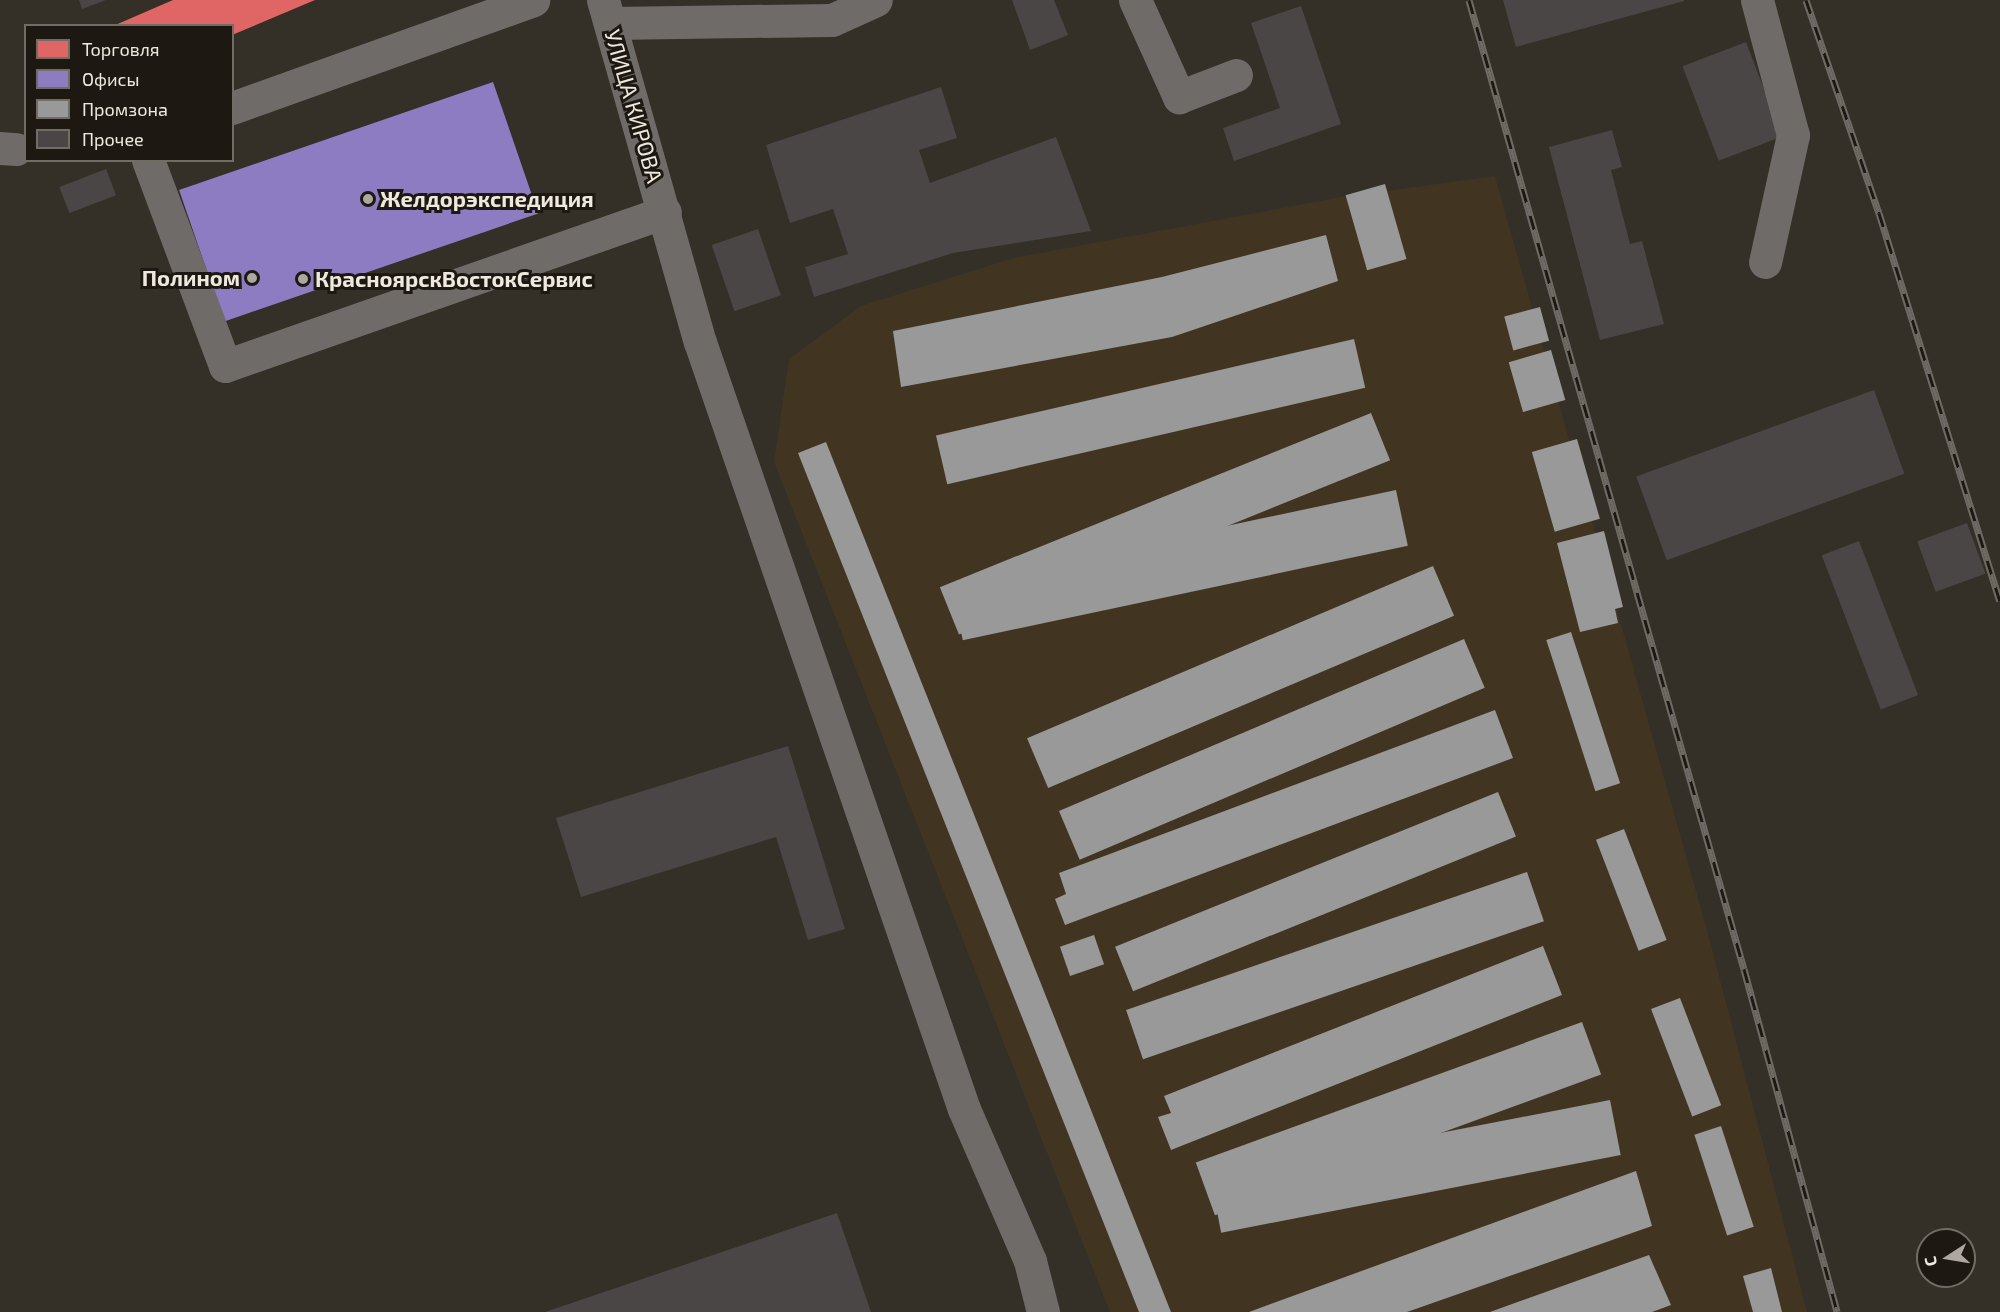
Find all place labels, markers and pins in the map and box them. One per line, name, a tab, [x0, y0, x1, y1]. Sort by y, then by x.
place label: Желдорэкспедиция	[380, 186, 594, 212]
marker: Желдорэкспедиция	[361, 192, 375, 206]
place label: Полином	[142, 265, 240, 291]
place label: КрасноярскВостокСервис	[315, 266, 593, 292]
marker: Полином	[245, 271, 259, 285]
marker: КрасноярскВостокСервис	[296, 272, 310, 286]

